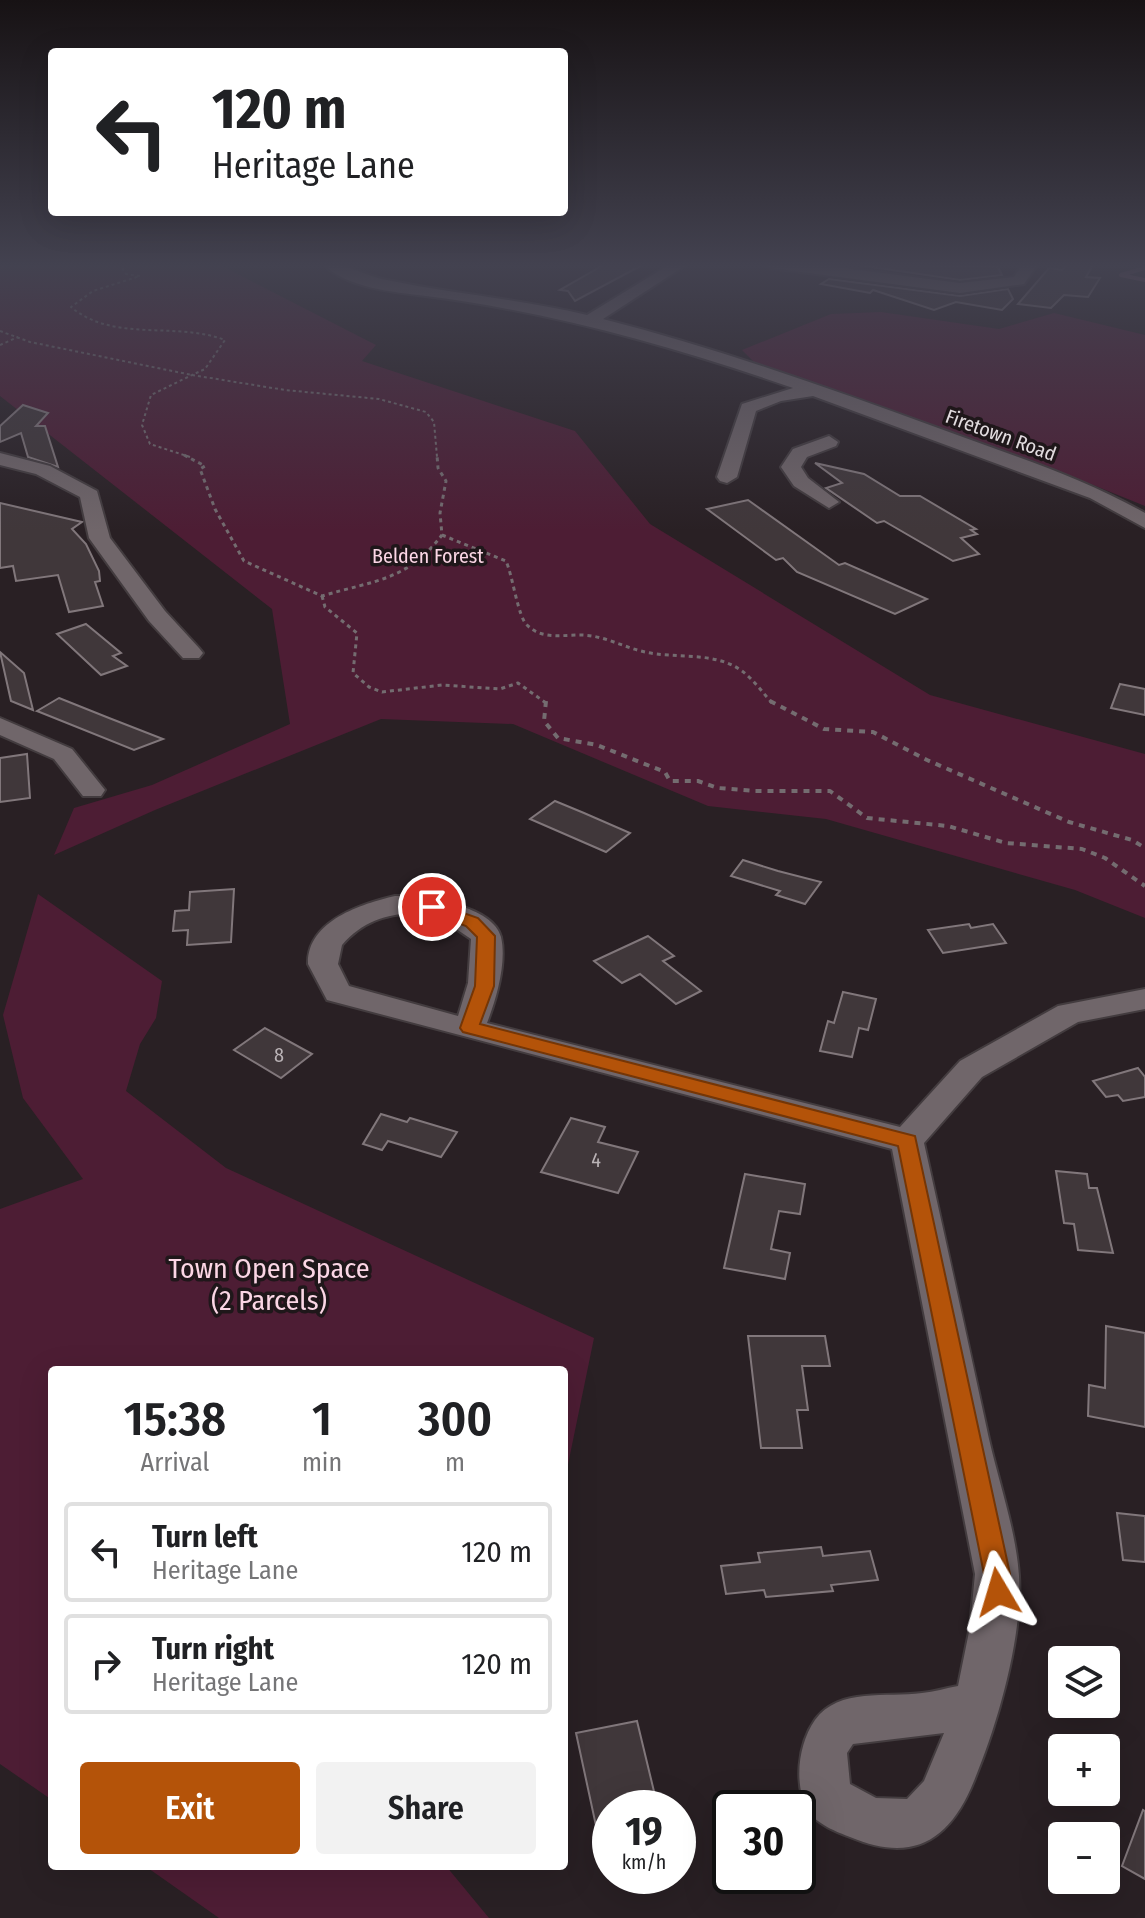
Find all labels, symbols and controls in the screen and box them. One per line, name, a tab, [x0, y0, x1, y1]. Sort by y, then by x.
text: 120 m	[212, 76, 347, 143]
icon: left	[80, 80, 184, 184]
text: Heritage Lane	[212, 144, 415, 188]
street label: Firetown Road	[942, 404, 1060, 466]
park label: Belden Forest	[372, 544, 484, 568]
pin	[398, 873, 466, 941]
icon: arrive	[410, 885, 454, 929]
house number: 8	[274, 1043, 284, 1067]
house number: 4	[591, 1148, 601, 1172]
park label: Town Open Space (2 Parcels)	[168, 1252, 370, 1317]
text: 15:38	[124, 1390, 226, 1448]
text: 1	[312, 1390, 332, 1448]
text: 300	[418, 1390, 492, 1448]
text: Arrival	[140, 1447, 209, 1478]
text: min	[302, 1447, 342, 1478]
text: m	[445, 1447, 465, 1478]
text: Turn left	[152, 1519, 258, 1555]
icon: left	[84, 1530, 128, 1574]
text: 120 m	[461, 1534, 532, 1570]
position arrow	[956, 1550, 1040, 1634]
text: Heritage Lane	[152, 1555, 298, 1586]
text: Turn right	[152, 1631, 274, 1667]
icon: right	[84, 1642, 128, 1686]
text: 120 m	[461, 1646, 532, 1682]
map controls	[1048, 1646, 1120, 1894]
button: layers	[1048, 1646, 1120, 1718]
text: Heritage Lane	[152, 1667, 298, 1698]
button: +	[1048, 1734, 1120, 1806]
button: Exit	[80, 1762, 300, 1854]
button: Share	[316, 1762, 536, 1854]
speed limit sign: 30	[712, 1790, 816, 1894]
text: 19	[625, 1808, 663, 1856]
button: −	[1048, 1822, 1120, 1894]
text: km/h	[622, 1850, 666, 1874]

